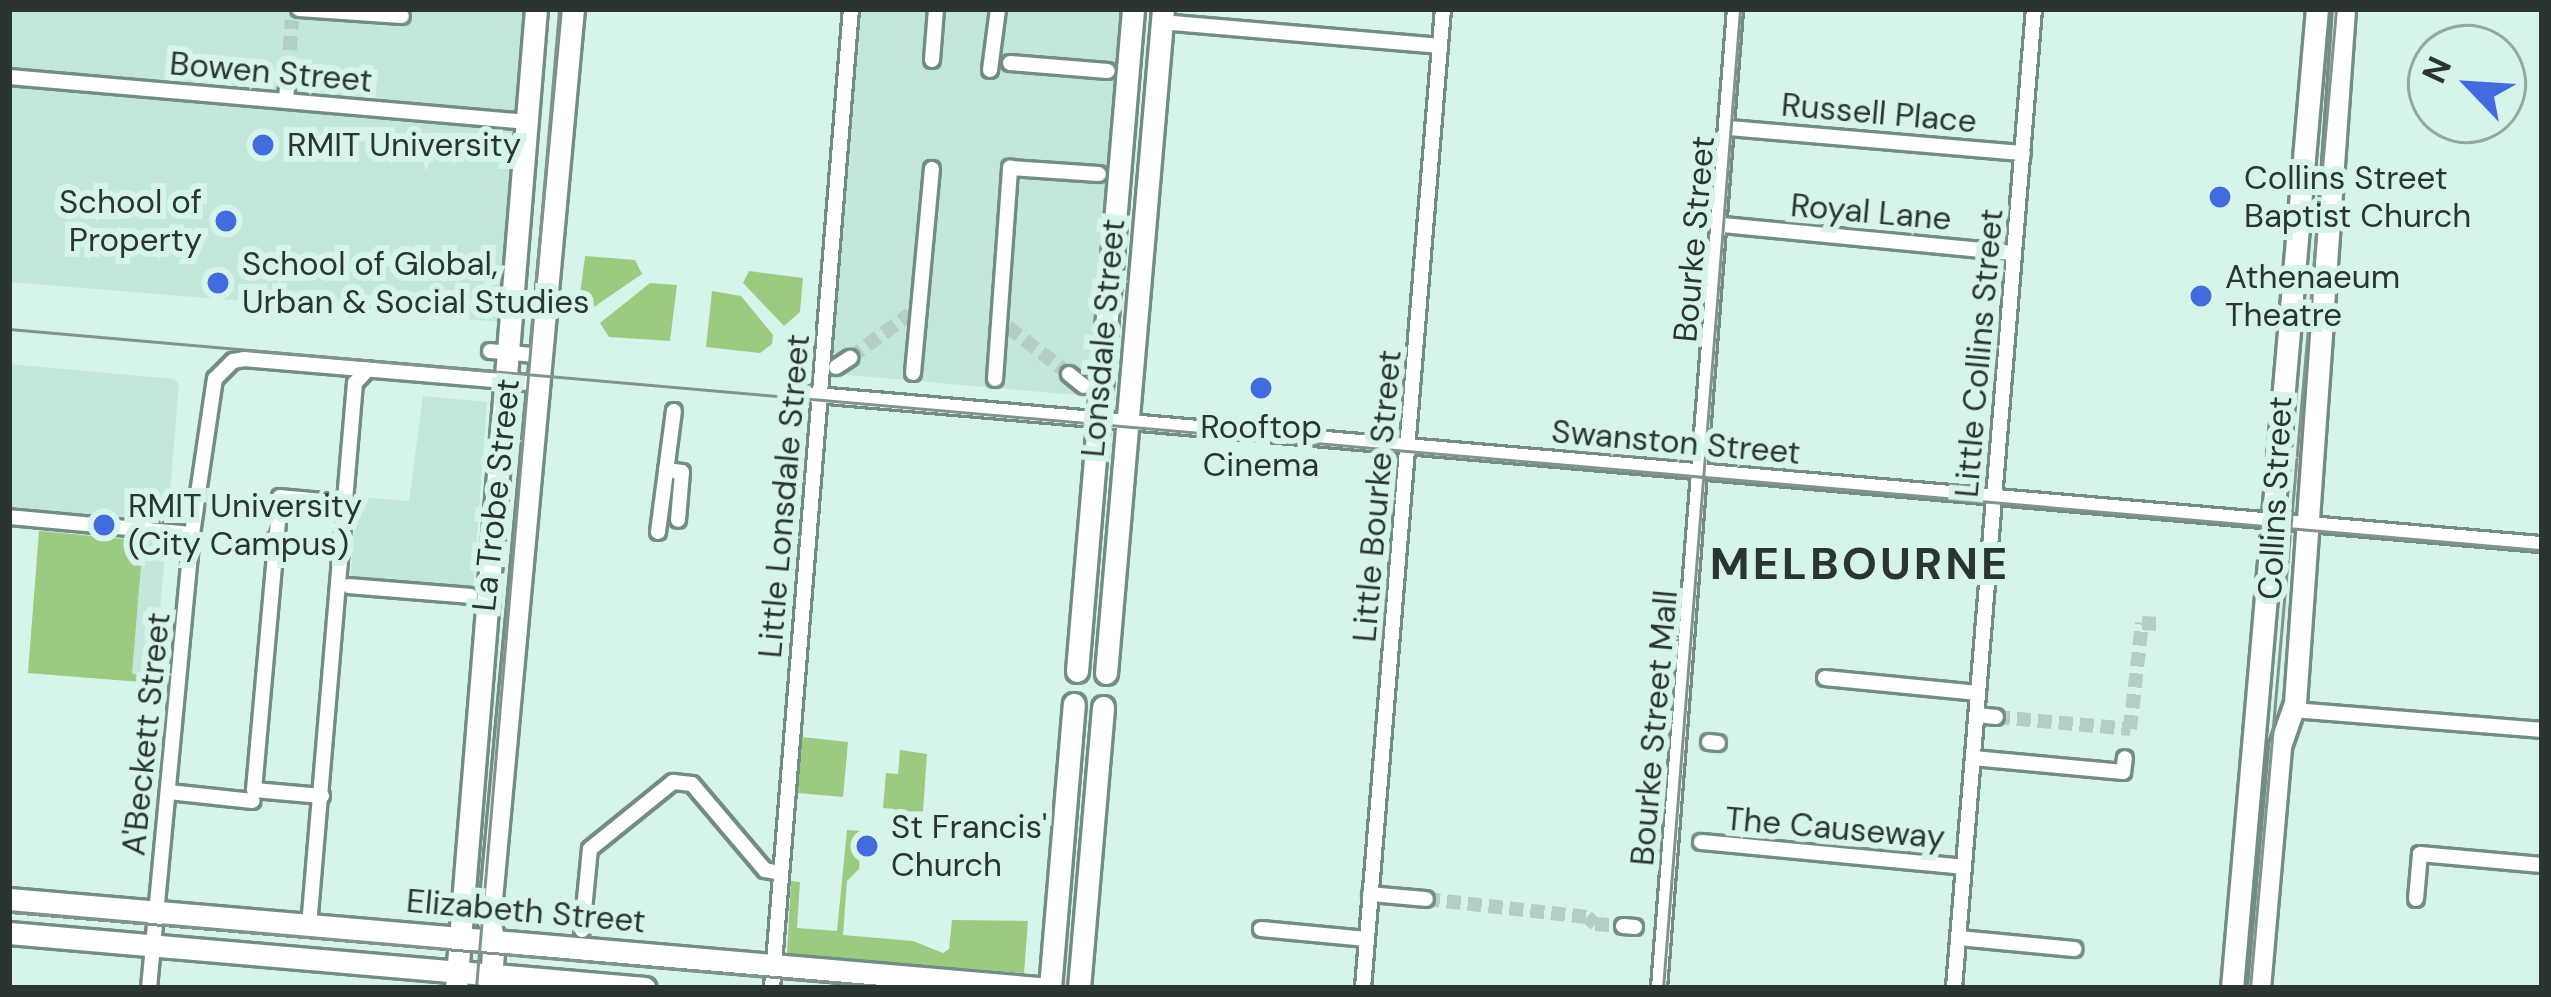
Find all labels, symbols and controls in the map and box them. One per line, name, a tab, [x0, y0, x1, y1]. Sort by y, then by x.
north arrow	[2407, 24, 2527, 144]
street label: Bowen Street	[168, 43, 374, 101]
text: N	[2412, 50, 2461, 90]
street label: Russell Place	[1780, 85, 1978, 141]
place label: RMIT University	[287, 125, 521, 165]
marker: RMIT University	[250, 132, 276, 158]
street label: Bourke Street	[1665, 134, 1723, 344]
place label: Collins Street Baptist Church	[2244, 158, 2471, 236]
place label: School of Property	[59, 182, 202, 260]
marker: Collins Street Baptist Church	[2207, 184, 2233, 210]
street label: Royal Lane	[1789, 185, 1953, 239]
street label: Little Collins Street	[1947, 207, 2011, 499]
marker: School of Property	[213, 208, 239, 234]
street label: Lonsdale Street	[1073, 217, 1133, 459]
place label: School of Global, Urban & Social Studies	[242, 244, 590, 322]
place label: Athenaeum Theatre	[2225, 257, 2400, 335]
marker: School of Global, Urban & Social Studies	[205, 270, 231, 296]
marker: Athenaeum Theatre	[2188, 283, 2214, 309]
street label: Little Lonsdale Street	[750, 332, 818, 660]
street label: Little Bourke Street	[1345, 348, 1409, 644]
marker: Rooftop Cinema	[1248, 375, 1274, 401]
street label: La Trobe Street	[464, 377, 528, 613]
street label: Collins Street	[2250, 395, 2300, 601]
place label: Rooftop Cinema	[1200, 407, 1322, 485]
street label: Swanston Street	[1550, 411, 1802, 473]
place label: RMIT University (City Campus)	[128, 486, 362, 564]
marker: RMIT University (City Campus)	[91, 512, 117, 538]
district label: MELBOURNE	[1710, 537, 2010, 591]
street label: Bourke Street Mall	[1622, 589, 1686, 867]
street label: A'Beckett Street	[114, 610, 178, 858]
street label: The Causeway	[1723, 799, 1947, 857]
place label: St Francis' Church	[891, 807, 1047, 885]
marker: St Francis' Church	[854, 833, 880, 859]
street label: Elizabeth Street	[405, 881, 647, 941]

